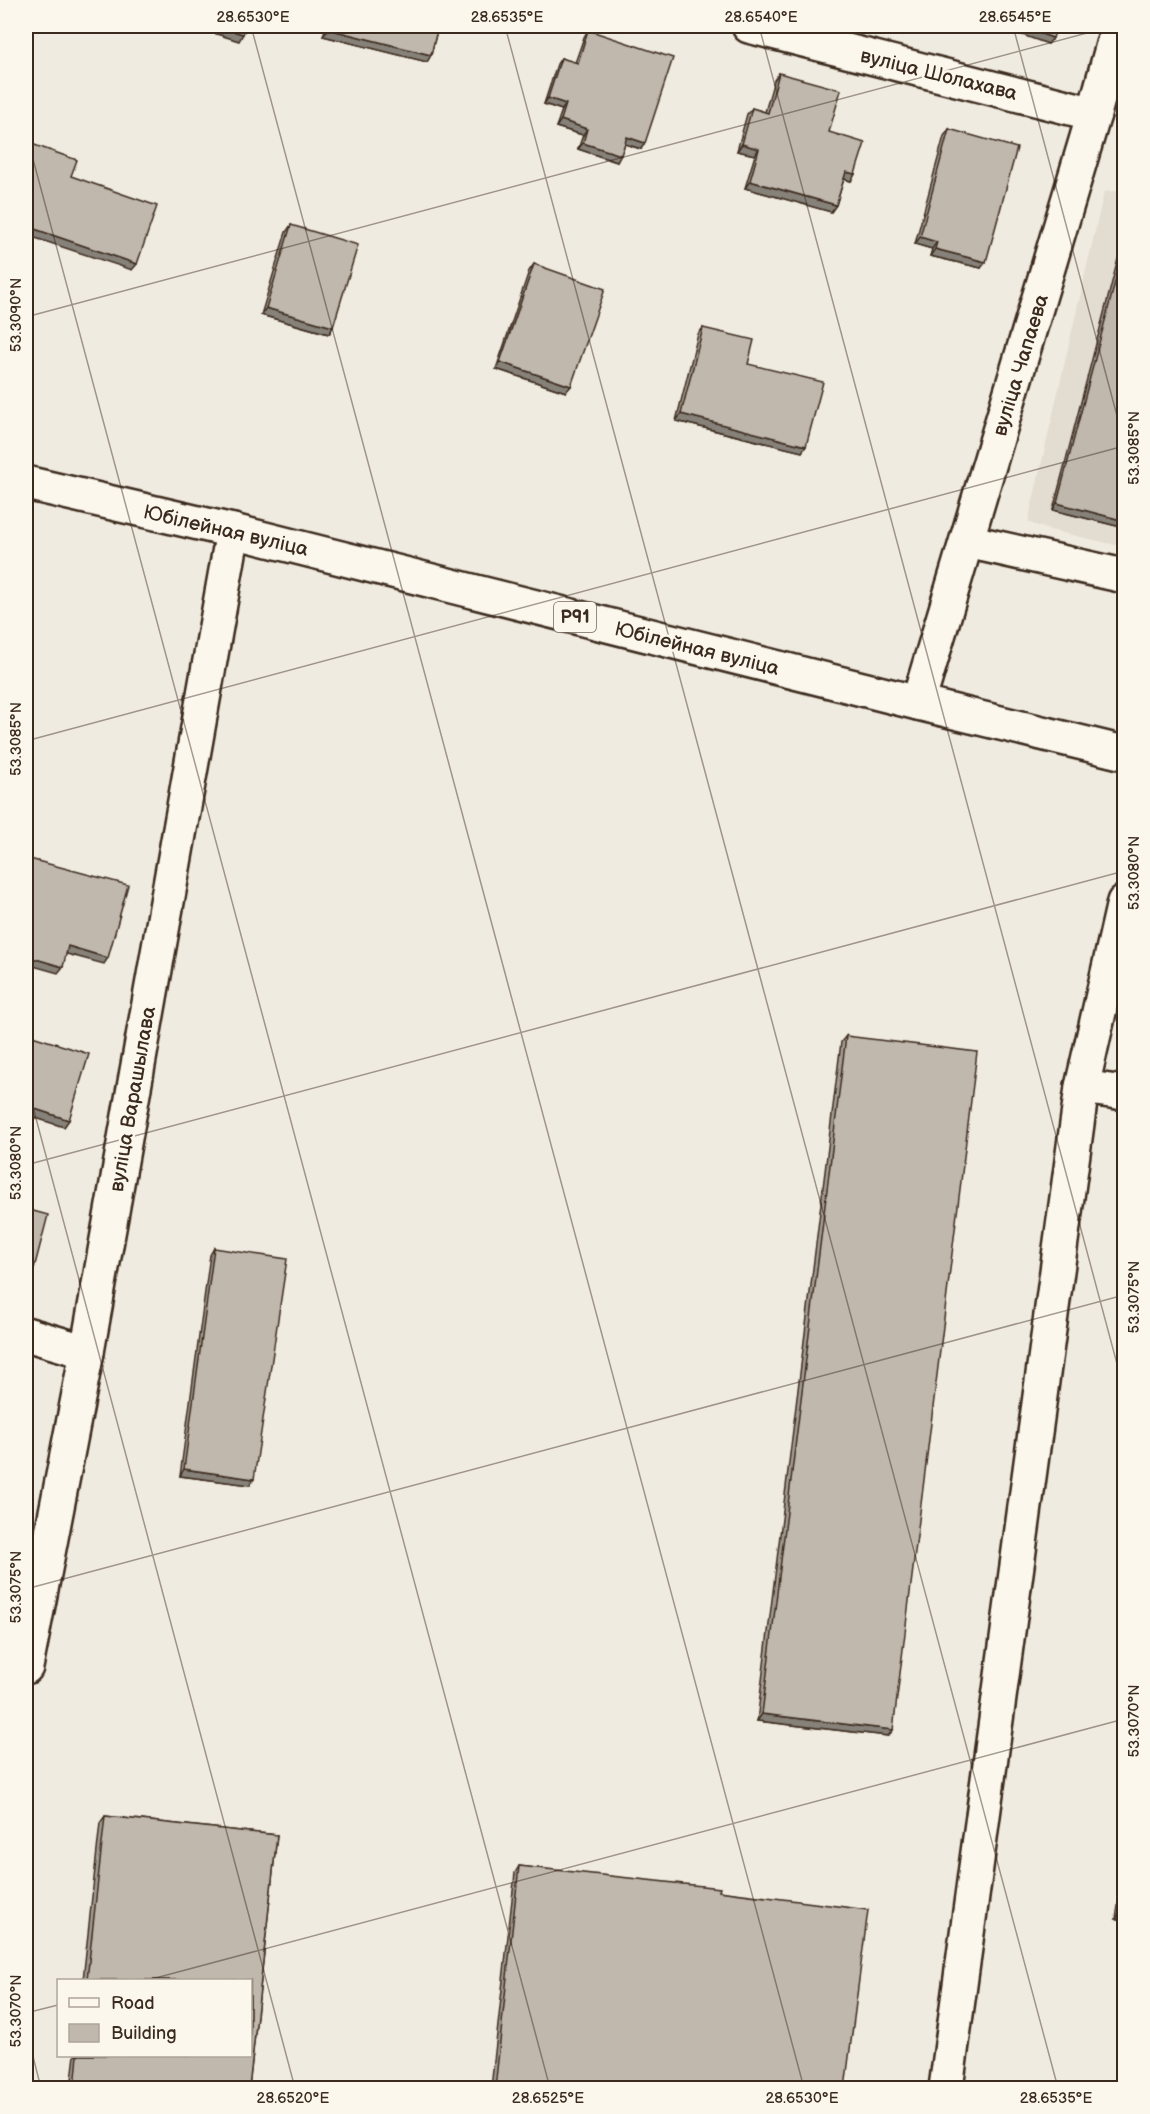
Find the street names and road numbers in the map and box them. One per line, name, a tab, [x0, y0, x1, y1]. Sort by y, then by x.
street label: вуліца Шолахава	[858, 44, 1020, 106]
street label: вуліца Чапаева	[988, 291, 1054, 439]
street label: Юбілейная вуліца	[141, 500, 311, 562]
road number: Р91	[554, 602, 596, 632]
street label: Юбілейная вуліца	[612, 617, 782, 681]
street label: вуліца Варашылава	[105, 1004, 161, 1194]

